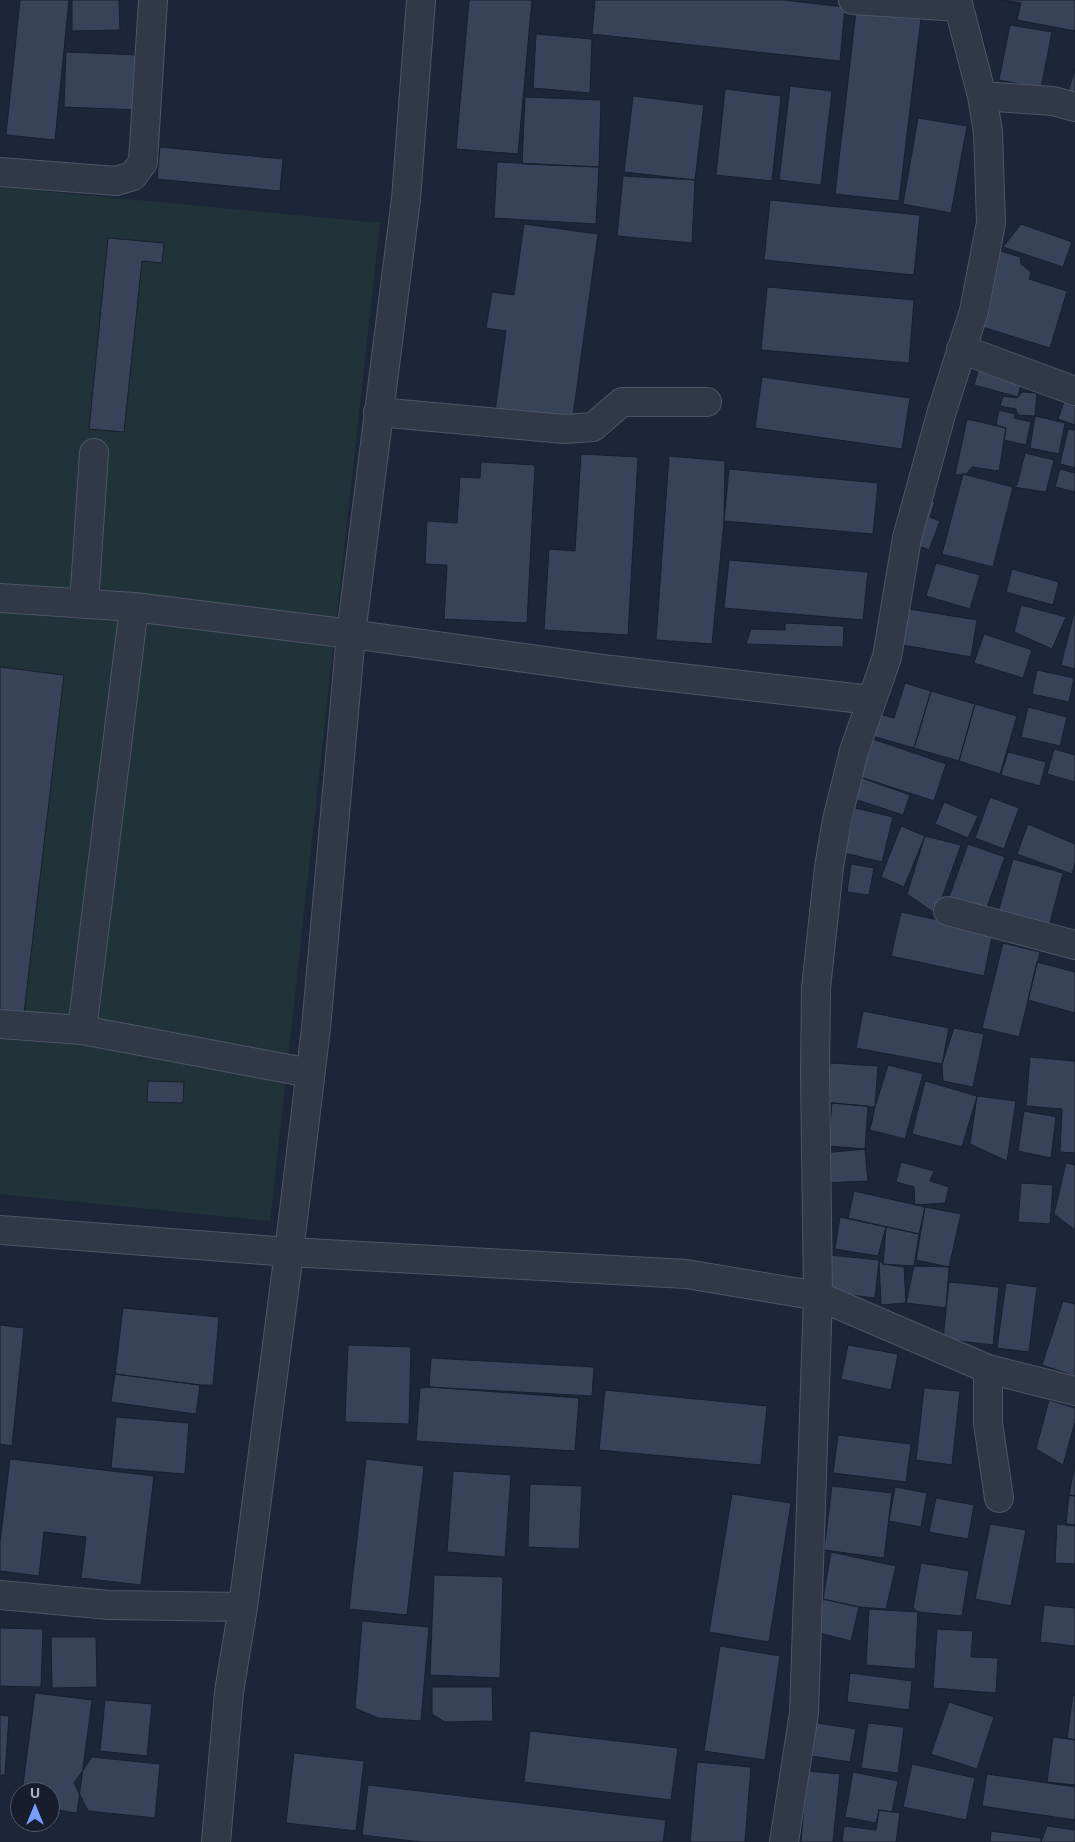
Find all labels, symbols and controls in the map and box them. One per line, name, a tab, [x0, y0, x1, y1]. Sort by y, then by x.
north arrow	[10, 1782, 60, 1832]
text: U	[30, 1783, 40, 1802]

